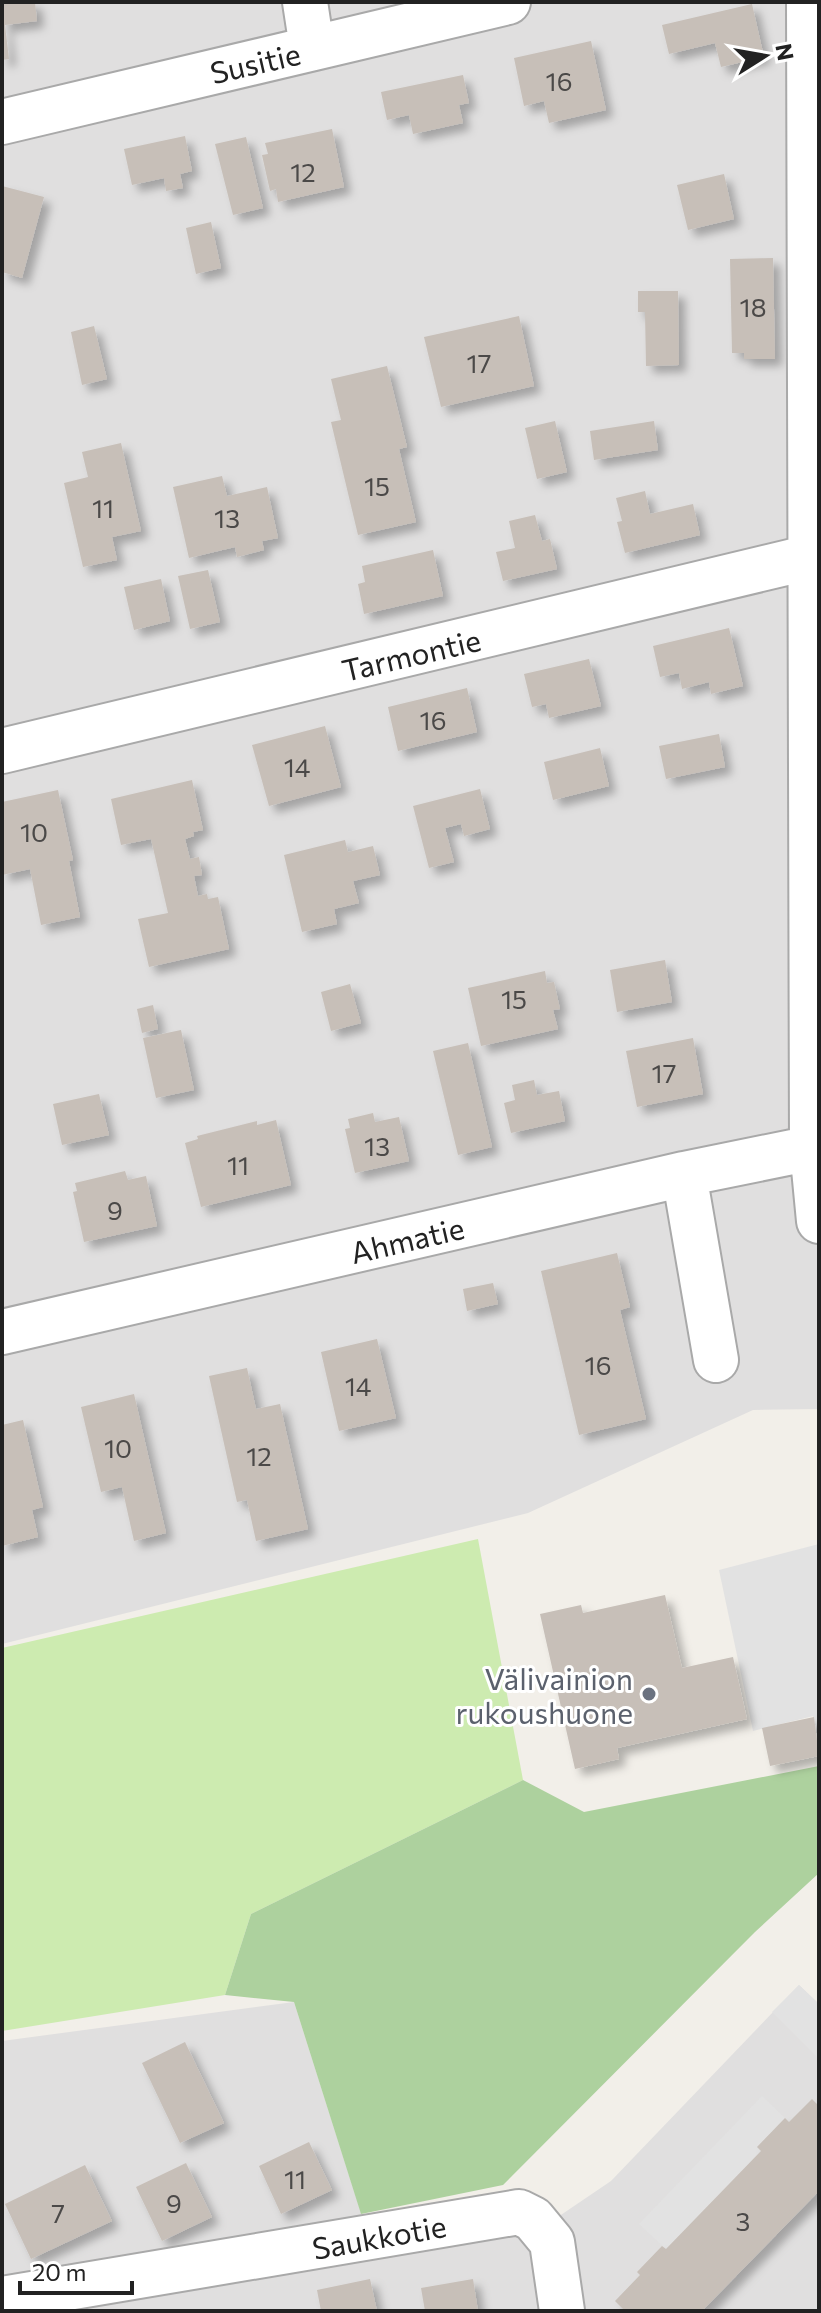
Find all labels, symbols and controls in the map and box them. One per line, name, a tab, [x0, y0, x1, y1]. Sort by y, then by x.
north arrow	[725, 16, 805, 96]
street label: Susitie	[206, 34, 304, 90]
text: N	[770, 41, 800, 63]
house number: 16	[546, 65, 572, 96]
house number: 12	[290, 156, 316, 187]
house number: 18	[740, 291, 766, 322]
house number: 17	[467, 347, 491, 378]
house number: 15	[364, 470, 390, 501]
house number: 11	[92, 492, 114, 523]
house number: 13	[214, 502, 240, 533]
street label: Tarmontie	[338, 620, 484, 688]
house number: 16	[420, 704, 446, 735]
house number: 14	[284, 751, 310, 782]
house number: 10	[20, 816, 48, 847]
house number: 15	[501, 983, 527, 1014]
house number: 17	[652, 1057, 676, 1088]
house number: 13	[364, 1130, 390, 1161]
house number: 11	[227, 1149, 249, 1180]
house number: 9	[107, 1194, 123, 1225]
street label: Ahmatie	[347, 1208, 467, 1270]
house number: 16	[585, 1349, 611, 1380]
house number: 14	[345, 1370, 371, 1401]
house number: 10	[104, 1432, 132, 1463]
house number: 12	[246, 1440, 272, 1471]
place label: Välivainion rukoushuone	[455, 1659, 633, 1730]
marker: Välivainion rukoushuone	[640, 1685, 658, 1703]
house number: 11	[284, 2163, 306, 2194]
house number: 9	[166, 2187, 182, 2218]
house number: 7	[51, 2197, 65, 2228]
house number: 3	[736, 2205, 750, 2236]
street label: Saukkotie	[309, 2206, 449, 2266]
scale bar	[20, 2245, 132, 2295]
text: 20 m	[32, 2257, 86, 2286]

